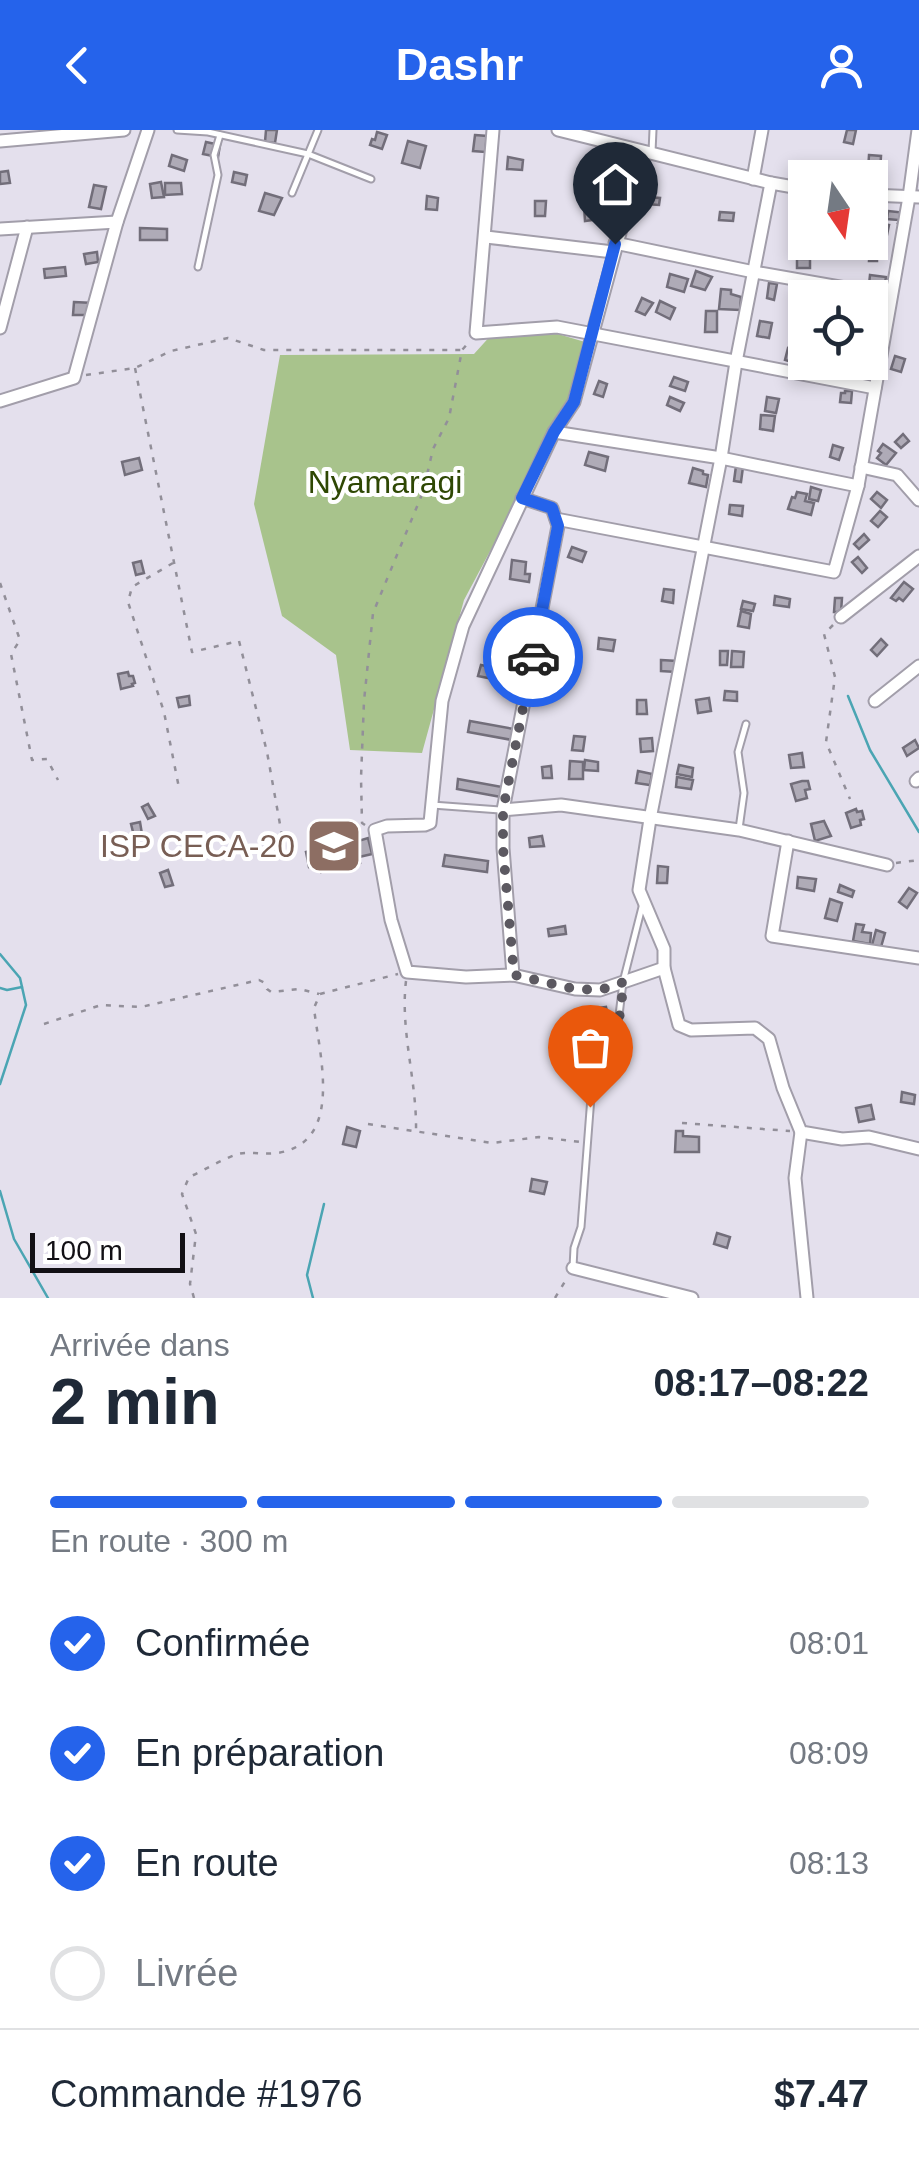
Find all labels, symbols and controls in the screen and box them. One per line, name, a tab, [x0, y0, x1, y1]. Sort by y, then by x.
icon: back	[50, 38, 105, 93]
icon: person	[814, 38, 869, 93]
text: Dashr	[396, 39, 523, 90]
pin	[573, 142, 658, 245]
icon: home	[588, 157, 643, 212]
north arrow	[788, 160, 888, 260]
map controls	[788, 160, 888, 380]
button: locate	[788, 280, 888, 380]
park label: Nyamaragi	[308, 464, 462, 500]
courier	[483, 607, 583, 707]
icon: car	[506, 630, 561, 685]
school or university icon: ISP CECA-20	[304, 816, 364, 876]
place label: ISP CECA-20	[100, 828, 295, 864]
pin	[548, 1005, 633, 1108]
icon: bag	[563, 1020, 618, 1075]
scale bar	[30, 1228, 185, 1272]
text: 100 m	[45, 1235, 123, 1266]
text: Arrivée dans	[50, 1327, 230, 1363]
text: 08:17–08:22	[653, 1362, 869, 1404]
text: 2 min	[50, 1365, 220, 1438]
text: En route · 300 m	[50, 1523, 288, 1559]
icon: check	[50, 1616, 105, 1671]
text: Confirmée	[135, 1622, 310, 1664]
text: 08:01	[789, 1625, 869, 1661]
icon: check	[50, 1726, 105, 1781]
text: En préparation	[135, 1732, 384, 1774]
text: 08:09	[789, 1735, 869, 1771]
icon: check	[50, 1836, 105, 1891]
text: En route	[135, 1842, 279, 1884]
text: 08:13	[789, 1845, 869, 1881]
text: Livrée	[135, 1952, 239, 1994]
text: Commande #1976	[50, 2073, 363, 2115]
text: $7.47	[774, 2073, 869, 2115]

